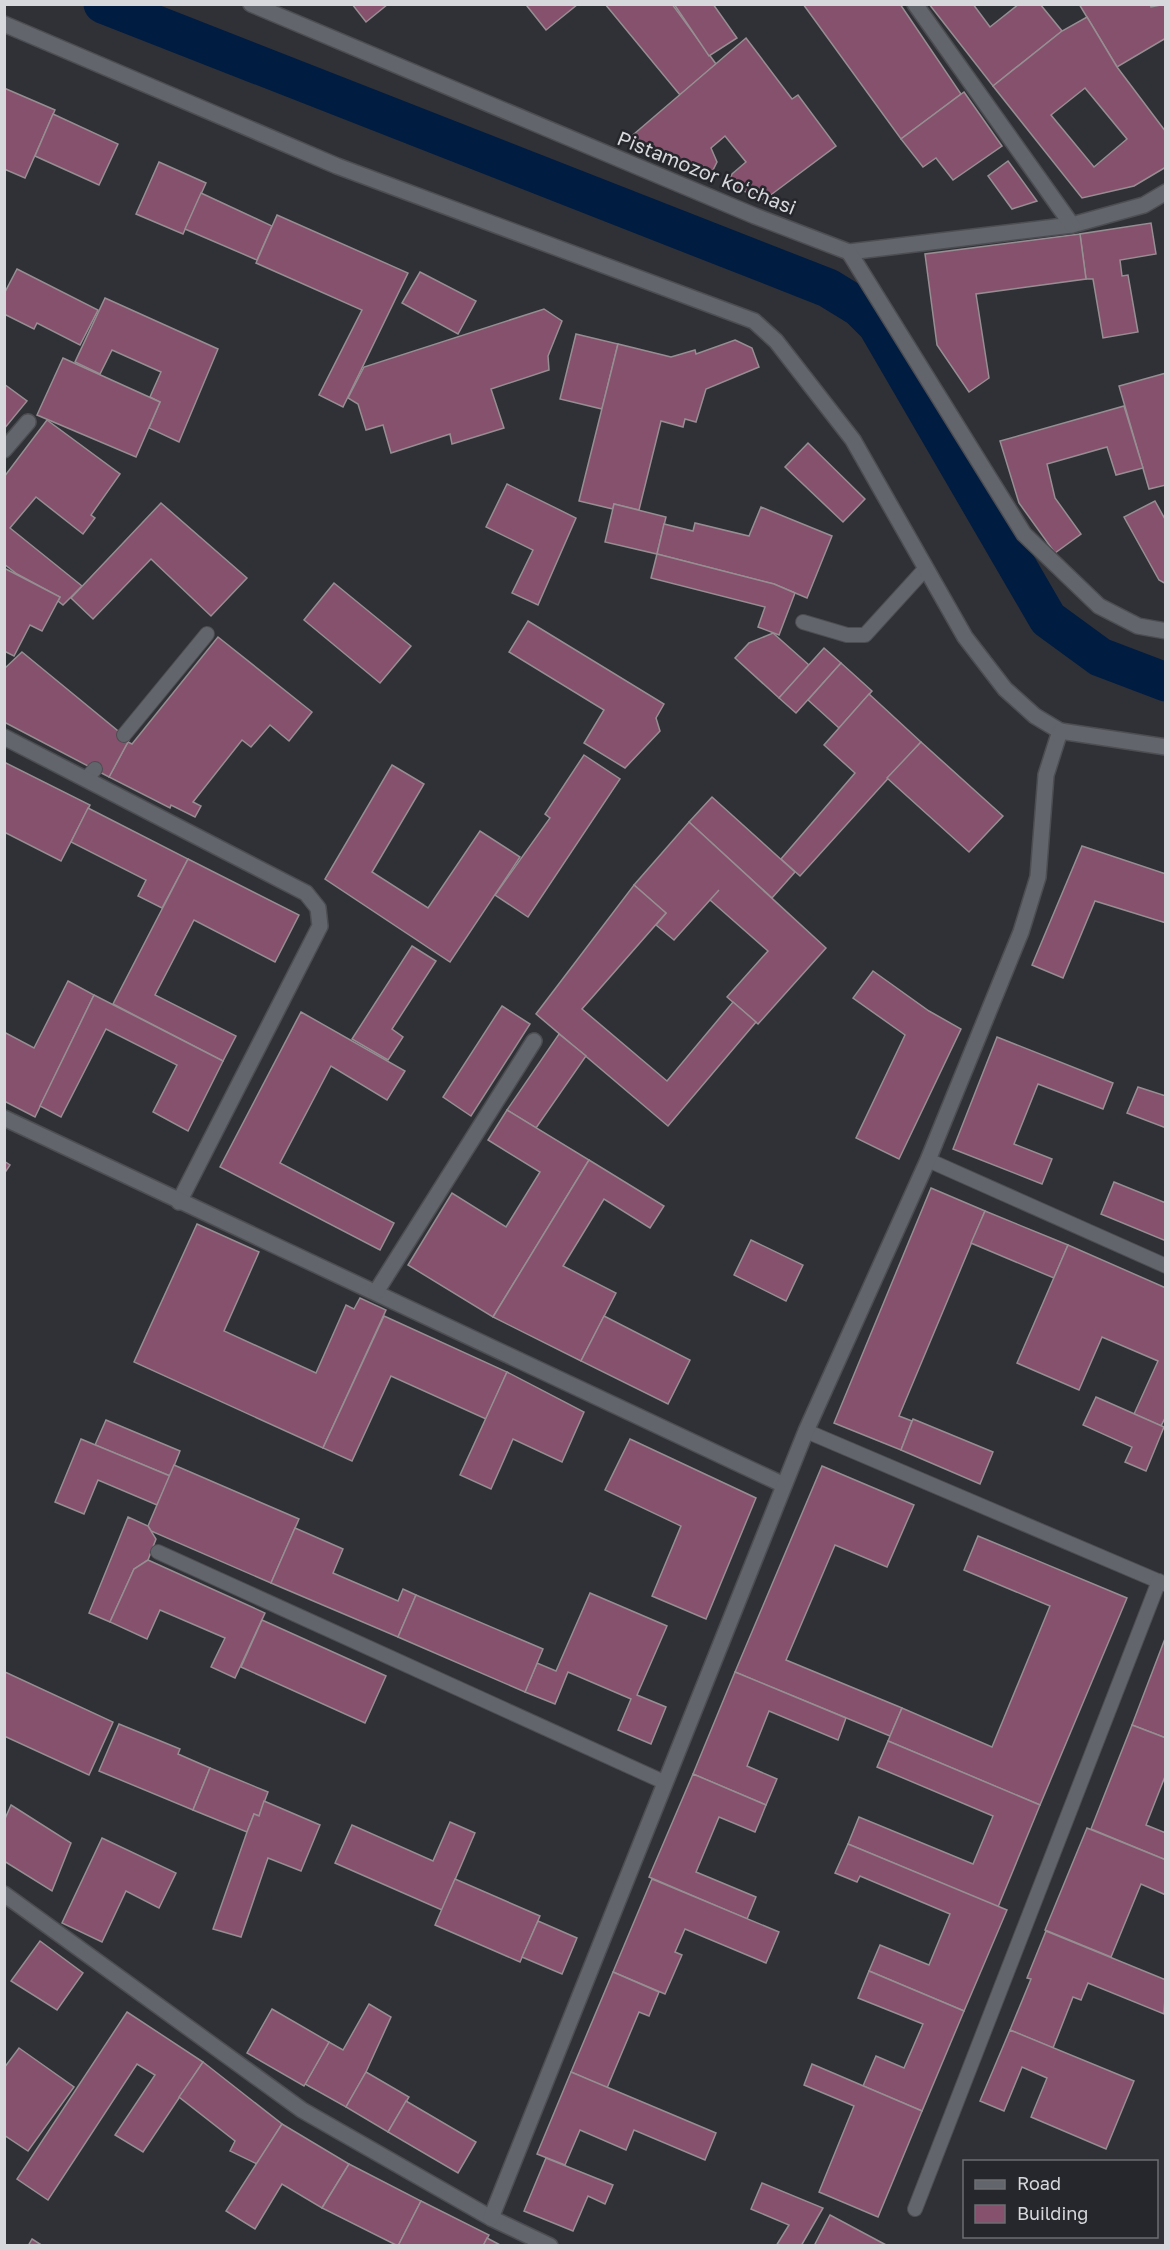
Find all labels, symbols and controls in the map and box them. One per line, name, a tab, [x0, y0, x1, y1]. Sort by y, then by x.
street label: Pistamozor koʻchasi	[614, 125, 800, 219]
legend	[963, 2160, 1158, 2238]
text: Road	[1017, 2172, 1061, 2194]
text: Building	[1017, 2202, 1088, 2224]

